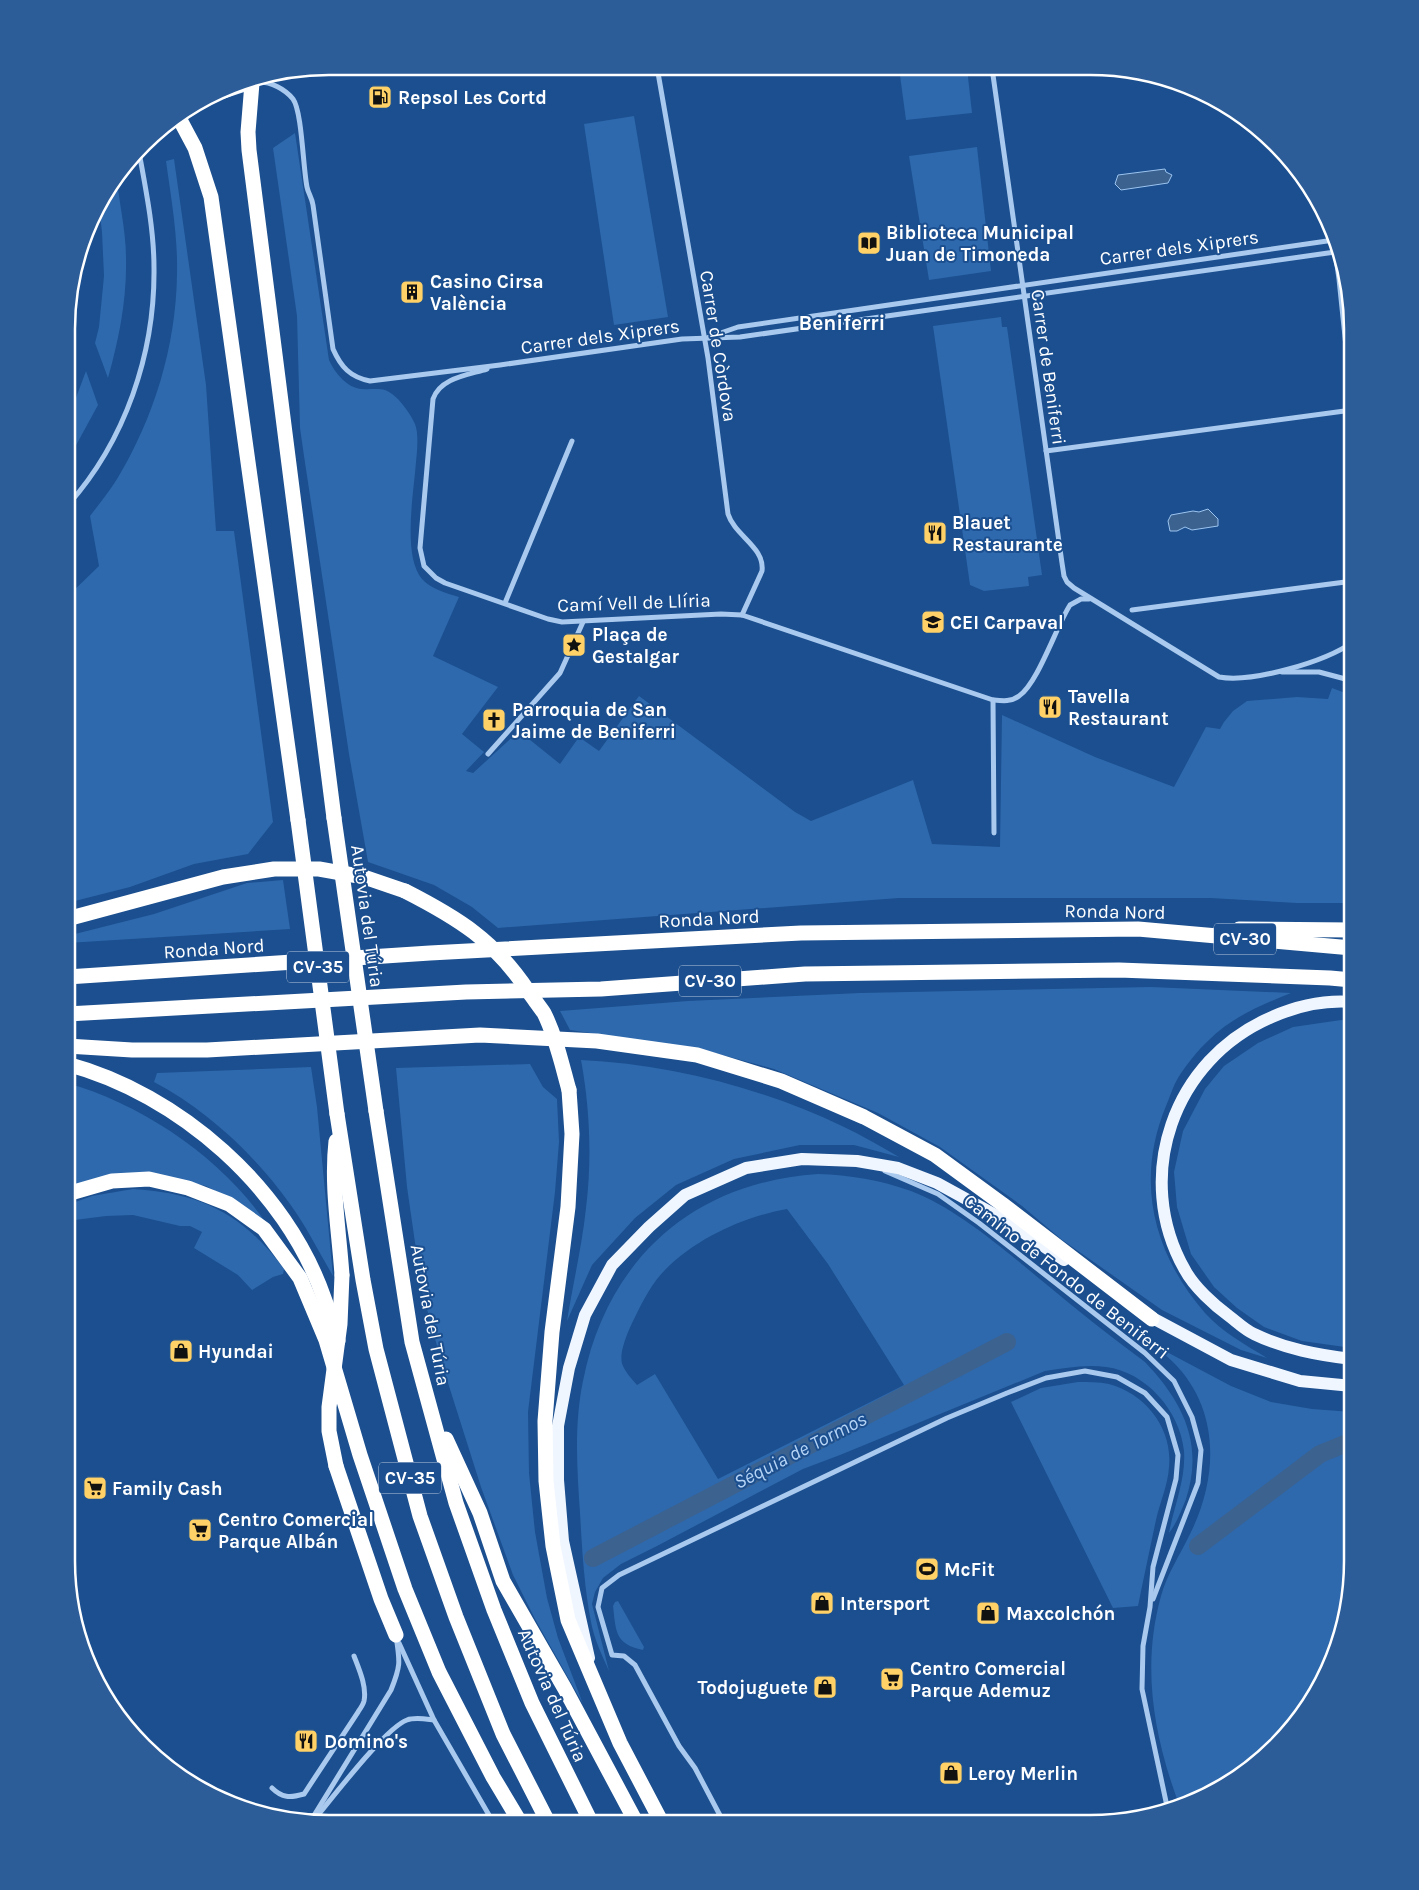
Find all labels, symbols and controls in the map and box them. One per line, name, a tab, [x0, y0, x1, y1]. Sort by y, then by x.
fuel station icon: Repsol Les Cortd	[367, 84, 393, 110]
place label: Repsol Les Cortd	[398, 87, 547, 109]
place label: Biblioteca Municipal Juan de Timoneda	[886, 222, 1074, 266]
street label: Carrer dels Xiprers	[1098, 226, 1260, 270]
library icon: Biblioteca Municipal Juan de Timoneda	[856, 230, 882, 256]
street label: Carrer de Còrdova	[695, 269, 741, 423]
place label: Casino Cirsa València	[430, 271, 544, 315]
building icon: Casino Cirsa València	[399, 279, 425, 305]
street label: Carrer de Beniferri	[1026, 288, 1070, 446]
district label: Beniferri	[799, 311, 885, 335]
street label: Carrer dels Xiprers	[519, 315, 681, 359]
place label: Blauet Restaurante	[952, 512, 1063, 556]
restaurant icon: Blauet Restaurante	[922, 520, 948, 546]
street label: Camí Vell de Llíria	[557, 589, 711, 617]
school or university icon: CEI Carpaval	[920, 609, 946, 635]
place label: CEI Carpaval	[950, 612, 1064, 634]
place label: Plaça de Gestalgar	[592, 624, 680, 668]
place icon: Plaça de Gestalgar	[561, 632, 587, 658]
place label: Tavella Restaurant	[1068, 686, 1169, 730]
restaurant icon: Tavella Restaurant	[1037, 694, 1063, 720]
place label: Parroquia de San Jaime de Beniferri	[512, 699, 676, 743]
church icon: Parroquia de San Jaime de Beniferri	[481, 707, 507, 733]
street label: Autovia del Túria	[346, 843, 388, 989]
street label: Ronda Nord	[1064, 900, 1166, 924]
street label: Ronda Nord	[658, 905, 760, 933]
road number: CV-30	[1214, 924, 1276, 954]
street label: Ronda Nord	[163, 934, 265, 964]
road number: CV-35	[287, 952, 349, 982]
road number: CV-30	[679, 966, 741, 996]
street label: Camino de Fondo de Beniferri	[959, 1190, 1174, 1364]
street label: Autovia del Túria	[406, 1243, 455, 1388]
shop icon: Hyundai	[168, 1338, 194, 1364]
place label: Hyundai	[198, 1341, 274, 1363]
water label: Séquia de Tormos	[730, 1407, 870, 1494]
road number: CV-35	[379, 1462, 441, 1494]
supermarket icon: Family Cash	[82, 1475, 108, 1501]
place label: Family Cash	[112, 1478, 222, 1500]
place label: Centro Comercial Parque Albán	[218, 1509, 374, 1553]
supermarket icon: Centro Comercial Parque Albán	[187, 1517, 213, 1543]
sports icon: McFit	[914, 1556, 940, 1582]
place label: McFit	[944, 1559, 995, 1581]
shop icon: Intersport	[809, 1590, 835, 1616]
place label: Intersport	[840, 1593, 930, 1615]
shop icon: Maxcolchón	[975, 1600, 1001, 1626]
place label: Maxcolchón	[1006, 1603, 1115, 1625]
street label: Autovia del Túria	[513, 1625, 591, 1766]
place label: Centro Comercial Parque Ademuz	[910, 1658, 1066, 1702]
supermarket icon: Centro Comercial Parque Ademuz	[879, 1666, 905, 1692]
shop icon: Todojuguete	[812, 1674, 838, 1700]
place label: Todojuguete	[698, 1677, 808, 1699]
restaurant icon: Domino's	[293, 1728, 319, 1754]
place label: Domino's	[324, 1731, 408, 1753]
shop icon: Leroy Merlin	[938, 1760, 964, 1786]
place label: Leroy Merlin	[968, 1763, 1078, 1785]

